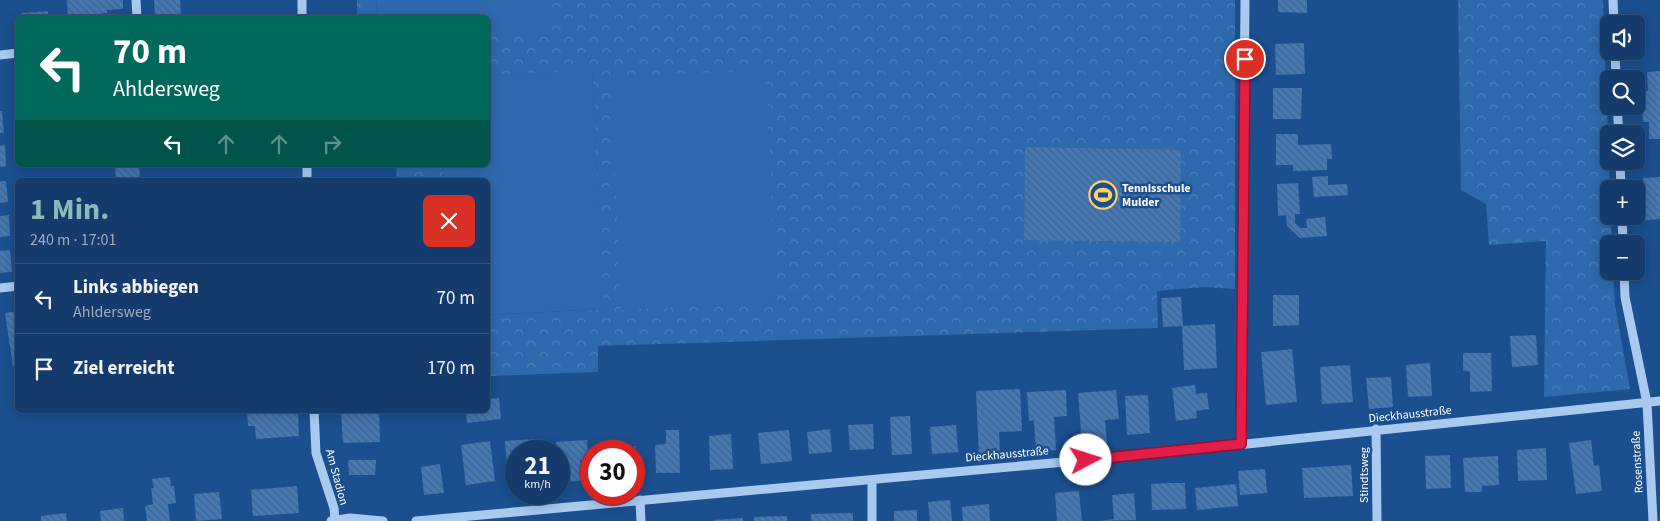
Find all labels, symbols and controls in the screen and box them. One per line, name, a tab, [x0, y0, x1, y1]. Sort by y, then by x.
map controls	[1600, 15, 1645, 280]
button: sound	[1600, 15, 1645, 60]
text: 70 m	[113, 27, 187, 77]
icon: left	[30, 35, 95, 100]
pin	[1224, 38, 1266, 80]
icon: arrive	[1231, 45, 1259, 73]
button: search	[1600, 70, 1645, 115]
text: Ahldersweg	[113, 73, 220, 105]
button: layers	[1600, 125, 1645, 170]
icon: left	[159, 130, 187, 158]
icon: ahead	[212, 130, 240, 158]
icon: ahead	[265, 130, 293, 158]
icon: right	[318, 130, 346, 158]
sports icon: Tennisschule Mulder	[1088, 180, 1118, 210]
place label: Tennisschule Mulder	[1122, 180, 1191, 211]
button: +	[1600, 180, 1645, 225]
text: 1 Min.	[30, 188, 109, 231]
button: close	[423, 195, 475, 247]
text: 240 m · 17:01	[30, 229, 117, 251]
button: −	[1600, 235, 1645, 280]
text: Links abbiegen	[73, 274, 199, 301]
icon: left	[30, 285, 58, 313]
text: 70 m	[437, 285, 475, 312]
text: Ahldersweg	[73, 301, 151, 323]
icon: arrive	[30, 355, 58, 383]
text: Ziel erreicht	[73, 355, 174, 382]
text: 170 m	[427, 355, 475, 382]
street label: Dieckhausstraße	[1368, 402, 1452, 427]
street label: Rosenstraße	[1627, 430, 1648, 494]
position arrow	[1059, 433, 1111, 485]
speed limit sign: 30	[580, 440, 645, 505]
street label: Dieckhausstraße	[965, 442, 1049, 467]
street label: Am Stadion	[321, 447, 352, 507]
street label: Stindtsweg	[1356, 447, 1373, 503]
text: 21	[524, 448, 551, 484]
text: km/h	[524, 476, 551, 493]

